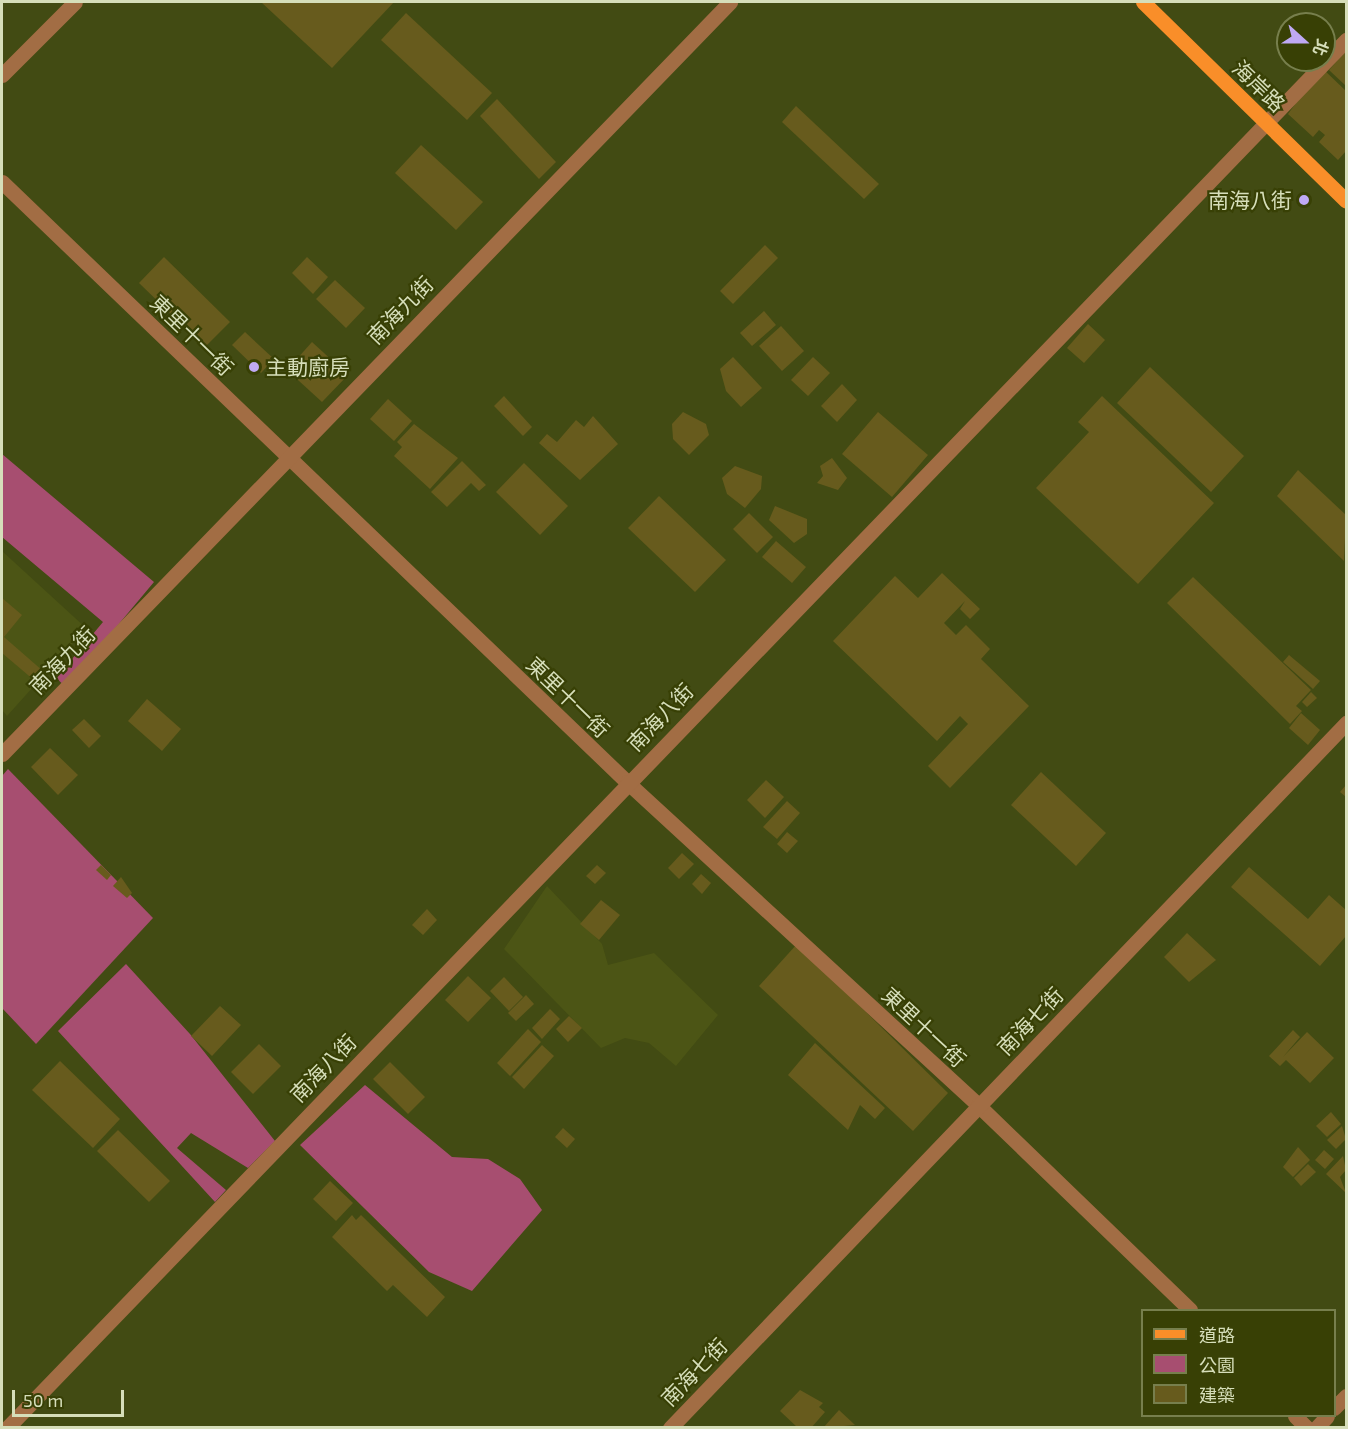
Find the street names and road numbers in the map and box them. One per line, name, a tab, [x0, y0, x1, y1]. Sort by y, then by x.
street label: 海岸路	[1228, 55, 1290, 117]
street label: 南海九街	[362, 271, 438, 349]
street label: 東里十一街	[145, 289, 239, 381]
street label: 南海九街	[24, 621, 100, 699]
street label: 東里十一街	[521, 651, 615, 743]
street label: 南海八街	[622, 678, 698, 756]
street label: 東里十一街	[877, 982, 971, 1072]
street label: 南海七街	[992, 982, 1068, 1060]
street label: 南海八街	[285, 1029, 361, 1107]
street label: 南海七街	[656, 1333, 732, 1411]

